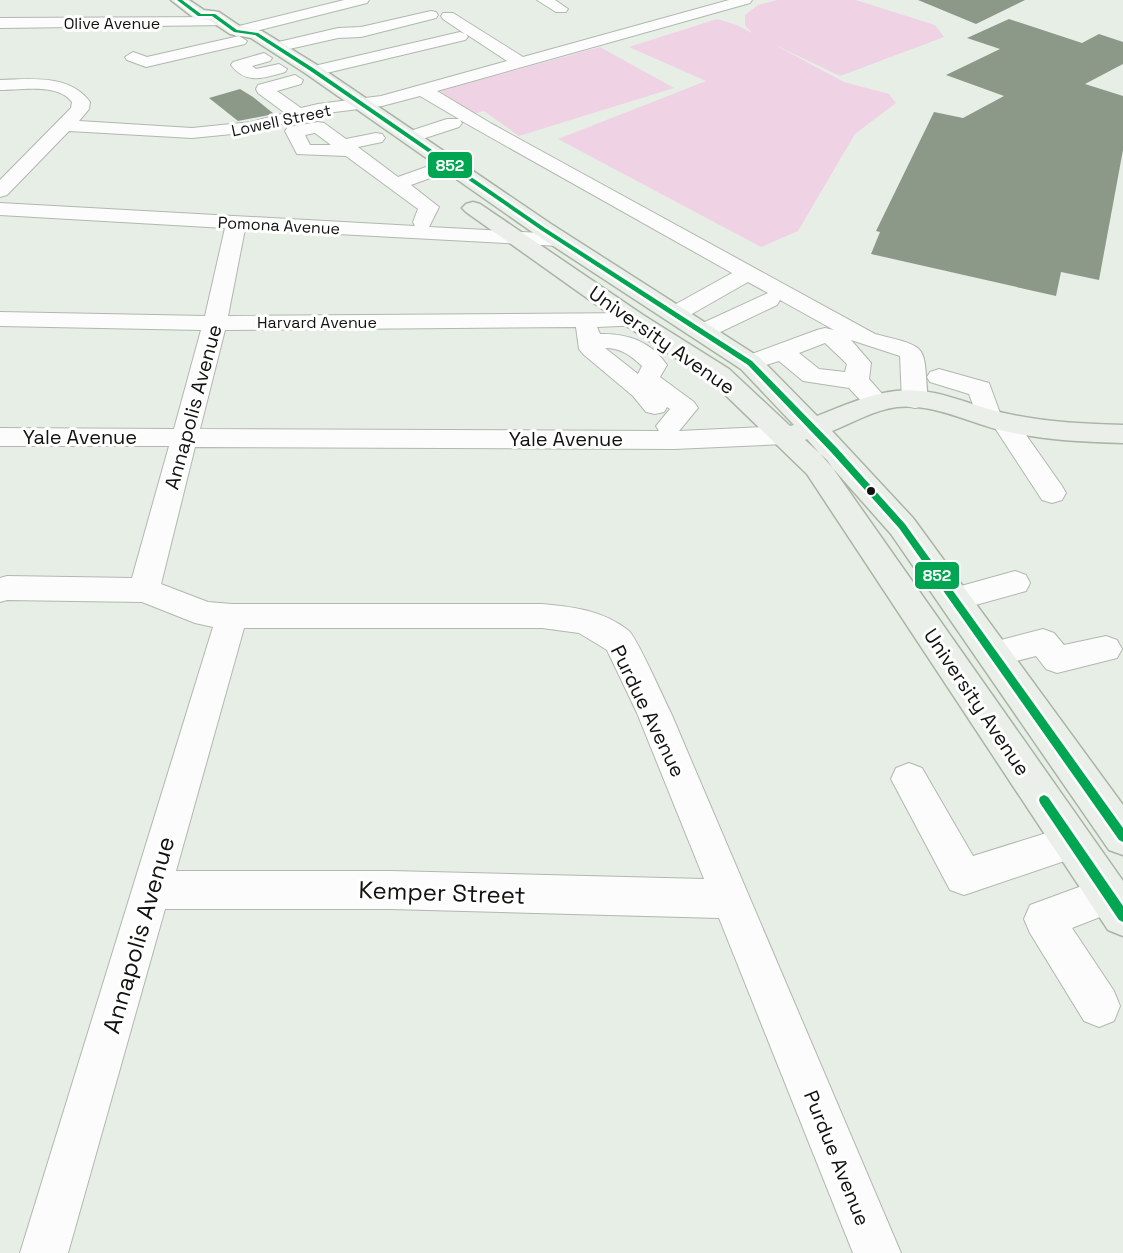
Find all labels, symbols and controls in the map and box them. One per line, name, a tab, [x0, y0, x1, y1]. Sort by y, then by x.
street label: Olive Avenue	[64, 13, 160, 34]
street label: Lowell Street	[229, 100, 333, 141]
line badge: 852	[427, 151, 473, 179]
text: 852	[436, 155, 464, 176]
street label: Pomona Avenue	[217, 212, 341, 239]
street label: University Avenue	[584, 280, 740, 400]
street label: Harvard Avenue	[257, 312, 377, 333]
street label: Annapolis Avenue	[158, 322, 228, 492]
street label: Yale Avenue	[23, 424, 137, 450]
street label: Yale Avenue	[509, 426, 623, 452]
unlabelled marker	[865, 485, 877, 497]
line badge: 852	[914, 561, 960, 590]
text: 852	[923, 565, 951, 586]
street label: University Avenue	[918, 623, 1036, 781]
street label: Purdue Avenue	[605, 641, 691, 781]
street label: Annapolis Avenue	[96, 833, 181, 1037]
street label: Kemper Street	[358, 874, 526, 911]
street label: Purdue Avenue	[798, 1086, 876, 1230]

